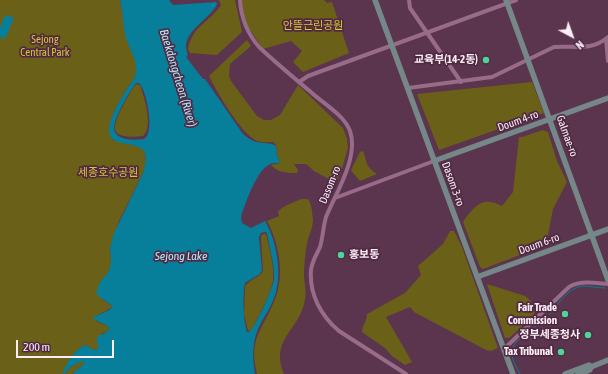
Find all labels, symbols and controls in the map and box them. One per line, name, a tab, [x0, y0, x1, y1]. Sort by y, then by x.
north arrow	[552, 16, 592, 56]
park label: 안뜰근린공원	[283, 19, 343, 33]
water label: Baekdongcheon (River)	[156, 27, 200, 129]
park label: Sejong Central Park	[20, 33, 70, 59]
text: N	[573, 38, 586, 52]
place label: 교육부(14-2동)	[414, 53, 478, 67]
marker: 교육부(14-2동)	[481, 55, 491, 65]
street label: Doum 4-ro	[496, 108, 540, 134]
street label: Galmae-ro	[553, 114, 581, 158]
street label: Dasom 3-ro	[439, 160, 467, 208]
street label: Dasom-ro	[316, 164, 344, 206]
park label: 세종호수공원	[78, 166, 138, 180]
street label: Doum 6-ro	[517, 231, 561, 257]
place label: 홍보동	[349, 248, 379, 262]
water label: Sejong Lake	[155, 249, 207, 263]
marker: 홍보동	[336, 250, 346, 260]
place label: Fair Trade Commission	[508, 301, 557, 327]
marker: Fair Trade Commission	[560, 309, 570, 319]
place label: 정부세종청사	[519, 328, 580, 342]
marker: 정부세종청사	[583, 330, 593, 340]
scale bar	[18, 332, 116, 358]
text: 200 m	[23, 340, 50, 354]
place label: Tax Tribunal	[504, 345, 553, 359]
marker: Tax Tribunal	[556, 347, 566, 357]

